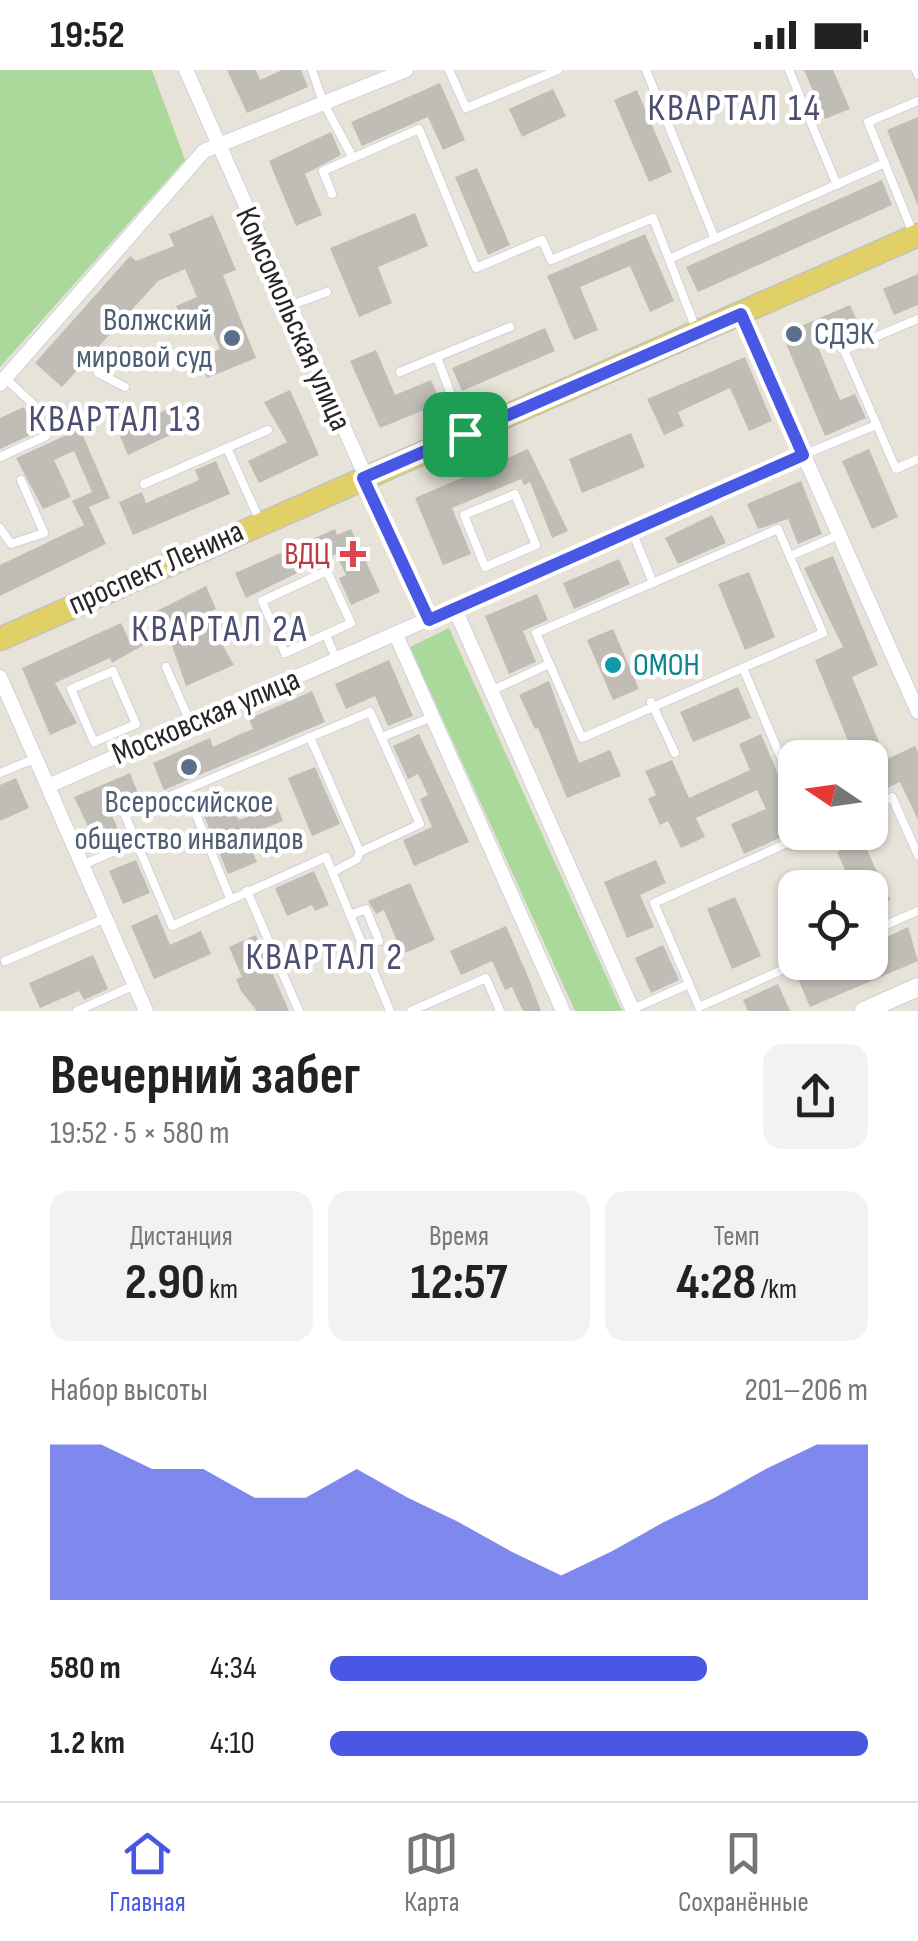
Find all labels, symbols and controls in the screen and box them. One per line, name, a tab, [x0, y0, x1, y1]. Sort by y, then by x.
text: 19:52	[50, 13, 125, 58]
district label: КВАРТАЛ 14	[648, 86, 823, 131]
street label: Комсомольская улица	[226, 201, 360, 437]
place label: Волжский мировой суд	[76, 301, 212, 377]
place label: СДЭК	[814, 315, 875, 354]
marker: СДЭК	[783, 323, 805, 345]
marker: Волжский мировой суд	[221, 327, 243, 349]
pin	[423, 392, 508, 477]
district label: КВАРТАЛ 13	[28, 397, 204, 442]
icon: arrive	[438, 407, 493, 462]
street label: проспект Ленина	[62, 512, 250, 624]
place label: ВДЦ	[284, 535, 330, 574]
marker: ВДЦ	[340, 541, 366, 567]
district label: КВАРТАЛ 2А	[131, 607, 309, 652]
place label: ОМОН	[633, 646, 700, 685]
marker: ОМОН	[602, 654, 624, 676]
street label: Московская улица	[106, 660, 306, 774]
north arrow	[778, 740, 888, 850]
map controls	[778, 740, 888, 980]
marker: Всероссийское общество инвалидов	[178, 756, 200, 778]
place label: Всероссийское общество инвалидов	[74, 783, 304, 859]
button: locate	[778, 870, 888, 980]
district label: КВАРТАЛ 2	[246, 935, 404, 980]
text: Вечерний забег	[50, 1043, 360, 1110]
button: share	[763, 1044, 868, 1149]
text: 19:52 · 5 × 580 m	[50, 1114, 229, 1153]
text: Дистанция	[130, 1220, 233, 1253]
text: Время	[429, 1220, 489, 1253]
text: Темп	[714, 1220, 760, 1253]
text: 2.90	[125, 1253, 205, 1313]
text: 12:57	[411, 1253, 507, 1313]
text: 4:28	[676, 1253, 756, 1313]
text: km	[205, 1273, 238, 1306]
text: /km	[756, 1273, 797, 1306]
text: Набор высоты	[50, 1371, 208, 1410]
text: 201–206 m	[744, 1371, 868, 1410]
text: 580 m	[50, 1649, 121, 1688]
text: 4:34	[210, 1649, 256, 1688]
text: 1.2 km	[50, 1724, 125, 1763]
text: 4:10	[210, 1724, 255, 1763]
tab: Главная	[109, 1826, 186, 1919]
tab: Карта	[404, 1826, 459, 1919]
tab: Сохранённые	[678, 1826, 809, 1919]

